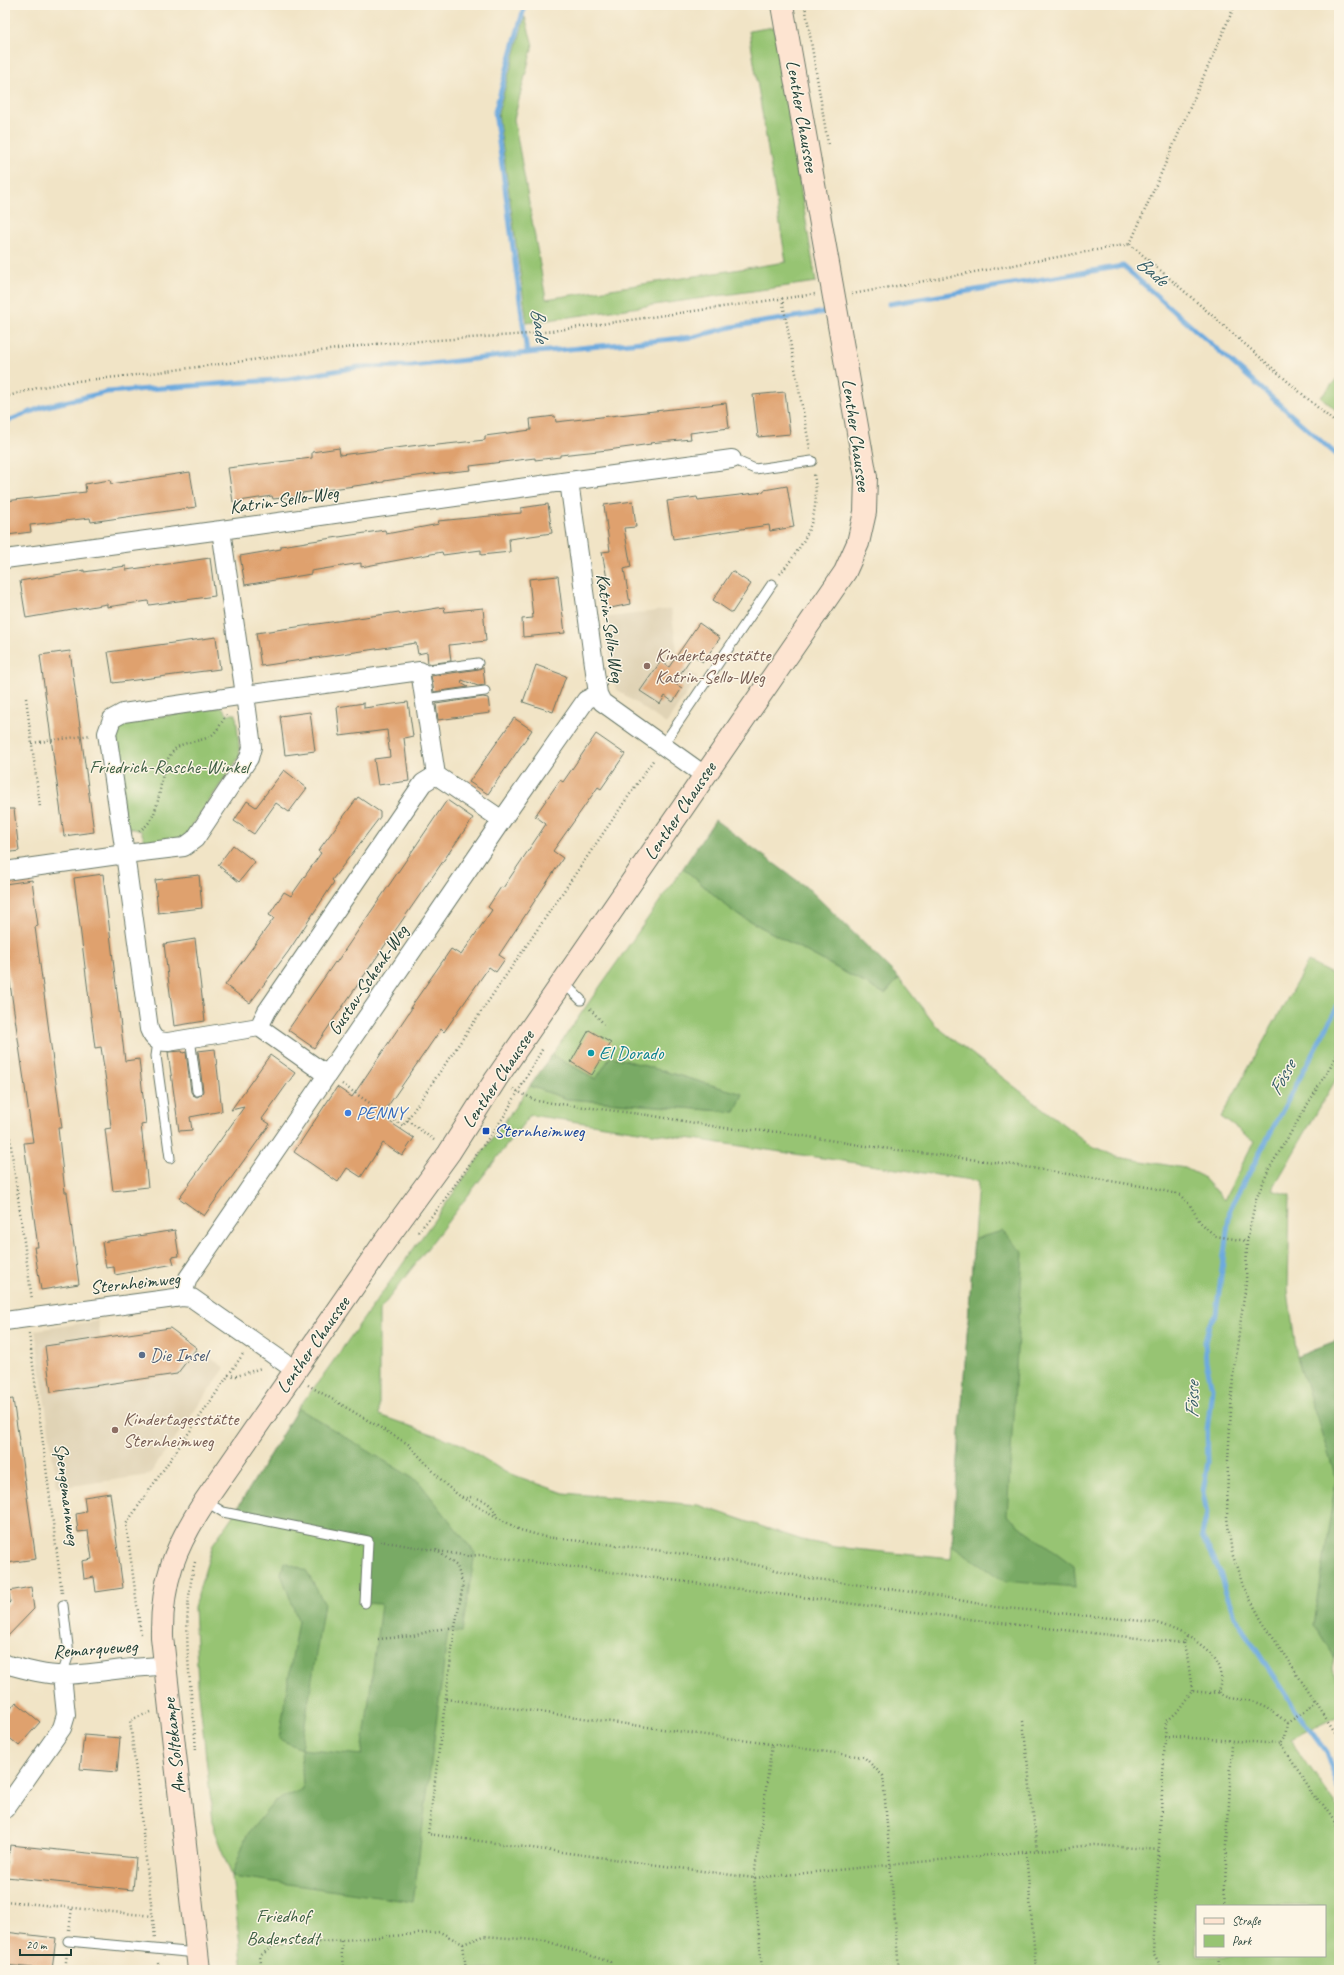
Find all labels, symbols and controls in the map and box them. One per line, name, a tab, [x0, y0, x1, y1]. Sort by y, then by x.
street label: Lenther Chaussee	[780, 58, 824, 176]
water label: Bade	[1131, 251, 1176, 294]
water label: Bade	[525, 307, 555, 347]
street label: Lenther Chaussee	[836, 377, 876, 494]
street label: Katrin-Sello-Weg	[228, 480, 341, 520]
street label: Katrin-Sello-Weg	[590, 572, 630, 685]
place label: Kindertagesstätte Katrin-Sello-Weg	[655, 643, 772, 689]
marker: Kindertagesstätte Katrin-Sello-Weg	[642, 661, 652, 671]
park label: Friedrich-Rasche-Winkel	[89, 755, 253, 779]
street label: Lenther Chaussee	[638, 756, 723, 865]
street label: Gustav-Schenk-Weg	[322, 919, 414, 1040]
street label: Lenther Chaussee	[456, 1024, 541, 1133]
place label: El Dorado	[599, 1041, 665, 1065]
marker: El Dorado	[586, 1048, 596, 1058]
water label: Fösse	[1262, 1053, 1303, 1100]
place label: PENNY	[356, 1101, 409, 1125]
marker: PENNY	[343, 1108, 353, 1118]
place label: Sternheimweg	[494, 1119, 586, 1143]
marker: Sternheimweg	[481, 1126, 491, 1136]
street label: Sternheimweg	[89, 1266, 182, 1300]
street label: Lenther Chaussee	[271, 1290, 356, 1398]
place label: Die Insel	[150, 1343, 211, 1367]
marker: Die Insel	[137, 1350, 147, 1360]
water label: Fösse	[1179, 1378, 1205, 1418]
place label: Kindertagesstätte Sternheimweg	[123, 1407, 240, 1453]
marker: Kindertagesstätte Sternheimweg	[110, 1425, 120, 1435]
street label: Spengemannweg	[49, 1442, 85, 1547]
street label: Remarqueweg	[52, 1634, 139, 1664]
street label: Am Soltekampe	[157, 1695, 191, 1795]
park label: Friedhof Badenstedt	[246, 1904, 322, 1950]
legend	[1196, 1905, 1326, 1957]
text: Straße	[1232, 1913, 1261, 1929]
scale bar	[20, 1931, 71, 1957]
text: Park	[1232, 1933, 1253, 1949]
text: 20 m	[26, 1937, 48, 1953]

